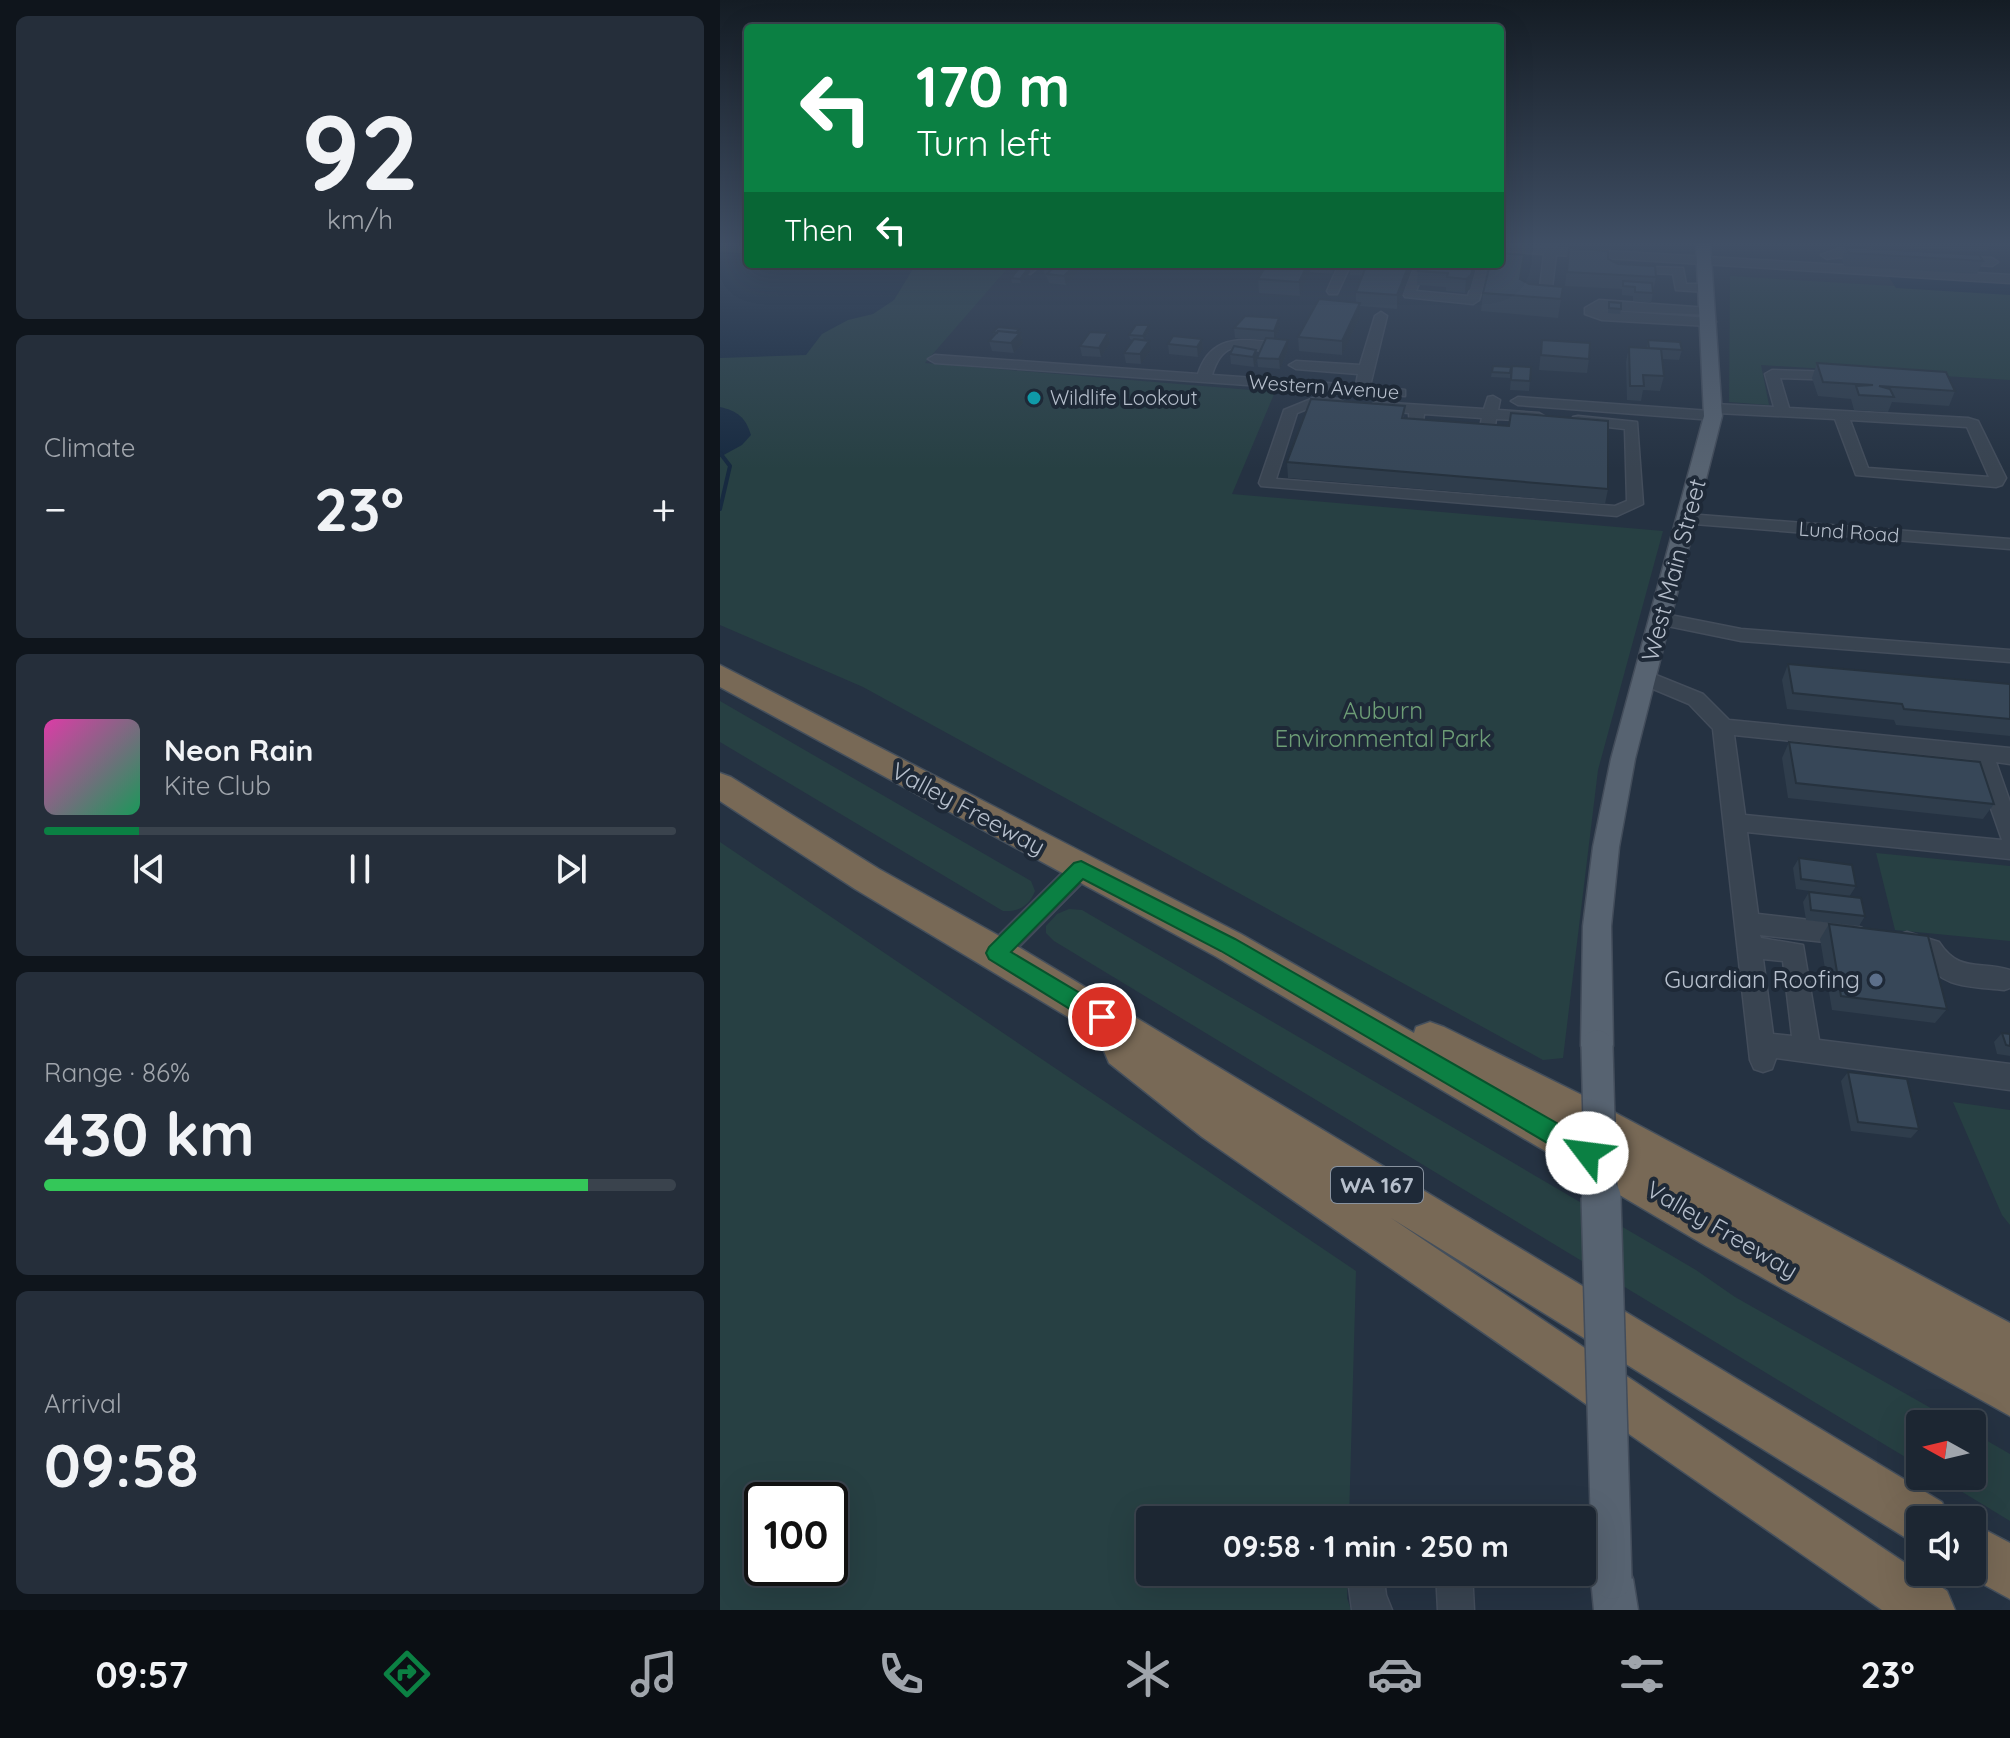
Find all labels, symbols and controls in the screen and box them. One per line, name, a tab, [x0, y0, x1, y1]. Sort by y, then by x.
text: 170 m	[916, 51, 1070, 121]
icon: left	[784, 56, 888, 160]
text: 92	[301, 86, 419, 216]
text: Turn left	[916, 120, 1052, 165]
text: km/h	[327, 203, 393, 236]
icon: left	[869, 208, 913, 252]
text: Then	[784, 211, 853, 249]
street label: Western Avenue	[1248, 369, 1400, 404]
place label: Wildlife Lookout	[1050, 385, 1198, 410]
marker: Wildlife Lookout	[1025, 389, 1043, 407]
text: Climate	[44, 431, 135, 464]
text: 23°	[314, 471, 404, 546]
street label: West Main Street	[1634, 475, 1712, 664]
text: −	[44, 481, 67, 536]
text: +	[651, 481, 676, 536]
street label: Lund Road	[1798, 516, 1900, 547]
park label: Auburn Environmental Park	[1274, 695, 1492, 753]
text: Neon Rain	[164, 731, 313, 769]
street label: Valley Freeway	[886, 755, 1051, 861]
text: Kite Club	[164, 769, 271, 802]
icon: previous	[127, 847, 171, 891]
icon: pause	[338, 847, 382, 891]
icon: next	[549, 847, 593, 891]
place label: Guardian Roofing	[1664, 964, 1860, 994]
marker: Guardian Roofing	[1867, 971, 1885, 989]
pin	[1068, 983, 1136, 1051]
icon: arrive	[1080, 995, 1124, 1039]
text: Range · 86%	[44, 1056, 190, 1089]
text: 430 km	[44, 1096, 255, 1171]
position arrow	[1545, 1111, 1629, 1195]
road number: WA 167	[1331, 1167, 1423, 1203]
street label: Valley Freeway	[1641, 1174, 1804, 1285]
text: Arrival	[44, 1387, 122, 1420]
north arrow	[1906, 1410, 1986, 1490]
map controls	[1906, 1410, 1986, 1586]
text: 09:58	[44, 1427, 199, 1502]
speed limit sign: 100	[744, 1482, 848, 1586]
button: sound	[1906, 1506, 1986, 1586]
text: 09:58 · 1 min · 250 m	[1223, 1527, 1509, 1565]
icon: directions	[379, 1646, 435, 1702]
icon: music	[626, 1646, 682, 1702]
icon: phone	[873, 1646, 929, 1702]
icon: climate	[1120, 1646, 1176, 1702]
icon: car	[1367, 1646, 1423, 1702]
icon: filters	[1614, 1646, 1670, 1702]
text: 09:57	[95, 1652, 188, 1697]
text: 23°	[1861, 1652, 1915, 1697]

